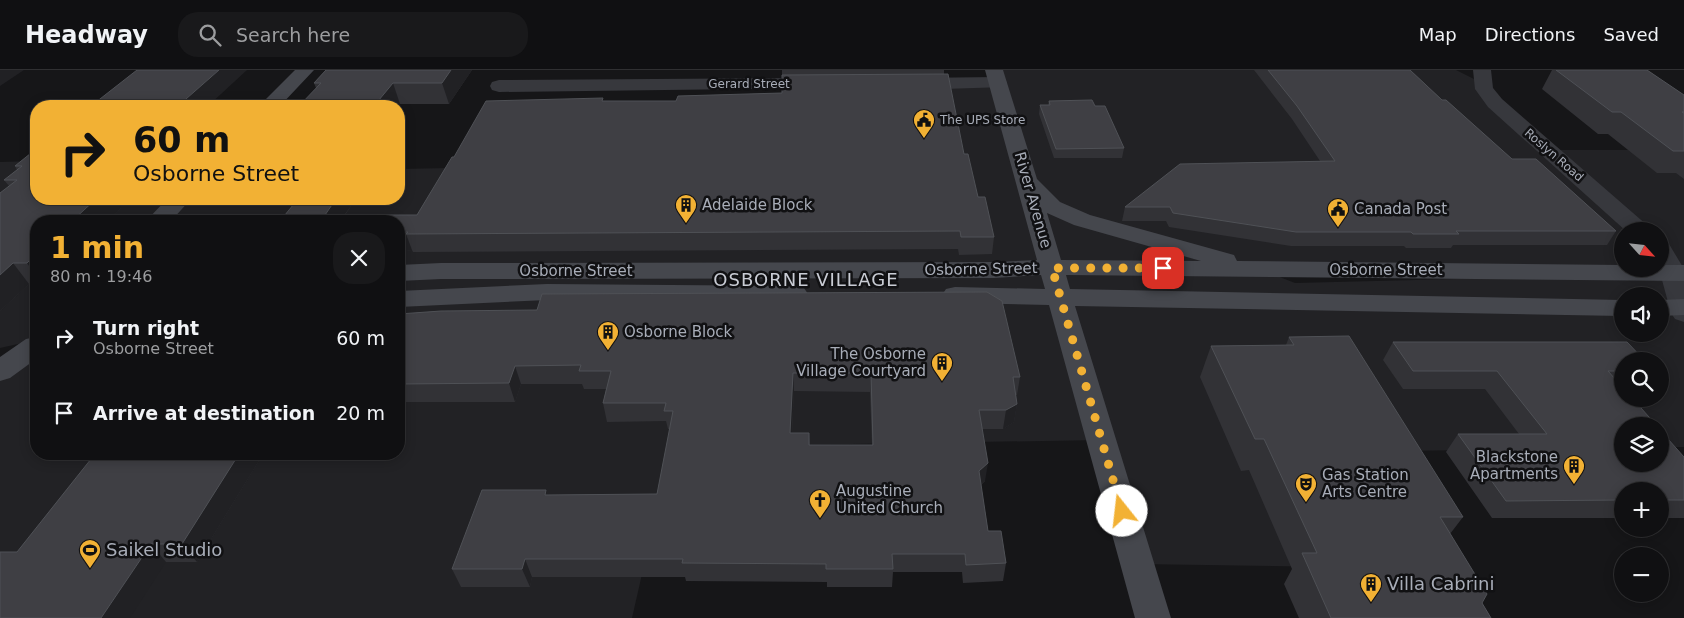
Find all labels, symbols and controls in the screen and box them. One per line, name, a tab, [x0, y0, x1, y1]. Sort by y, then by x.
search box	[178, 12, 528, 57]
text: Headway	[25, 21, 148, 49]
icon: search	[196, 21, 224, 49]
text: Search here	[236, 24, 350, 46]
text: Map	[1419, 24, 1457, 45]
text: Directions	[1485, 24, 1575, 45]
text: Saved	[1603, 24, 1659, 45]
street label: Gerard Street	[708, 77, 790, 91]
public building icon: The UPS Store	[912, 108, 936, 139]
place label: The UPS Store	[939, 113, 1025, 127]
icon: right	[50, 120, 115, 185]
text: 60 m	[133, 120, 230, 160]
street label: Roslyn Road	[1522, 126, 1586, 184]
street label: River Avenue	[1011, 150, 1055, 250]
text: Osborne Street	[133, 161, 299, 186]
building icon: Adelaide Block	[674, 193, 698, 224]
place label: Adelaide Block	[702, 196, 813, 214]
public building icon: Canada Post	[1326, 197, 1350, 228]
place label: Canada Post	[1354, 200, 1447, 218]
north arrow	[1614, 222, 1669, 278]
map controls	[1614, 222, 1669, 602]
text: 1 min	[50, 230, 144, 265]
button: close	[333, 232, 385, 284]
pin	[1142, 247, 1184, 289]
icon: arrive	[1149, 254, 1177, 282]
street label: Osborne Street	[924, 259, 1038, 279]
street label: Osborne Street	[1329, 261, 1443, 279]
street label: Osborne Street	[519, 262, 633, 280]
text: 80 m · 19:46	[50, 267, 152, 286]
district label: OSBORNE VILLAGE	[713, 269, 899, 290]
button: sound	[1614, 287, 1669, 342]
text: Turn right	[93, 317, 199, 339]
building icon: Osborne Block	[596, 320, 620, 351]
place label: Osborne Block	[624, 323, 733, 341]
icon: right	[50, 324, 78, 352]
text: 60 m	[336, 327, 385, 349]
text: Osborne Street	[93, 339, 214, 358]
place label: The Osborne Village Courtyard	[796, 345, 926, 380]
building icon: The Osborne Village Courtyard	[930, 351, 954, 382]
button: search	[1614, 352, 1669, 407]
icon: arrive	[50, 399, 78, 427]
text: Arrive at destination	[93, 402, 315, 424]
text: 20 m	[336, 402, 385, 424]
button: layers	[1614, 417, 1669, 472]
place label: Blackstone Apartments	[1470, 448, 1558, 483]
building icon: Blackstone Apartments	[1562, 454, 1586, 485]
place label: Gas Station Arts Centre	[1322, 466, 1409, 501]
theatre icon: Gas Station Arts Centre	[1294, 472, 1318, 503]
place label: Augustine United Church	[836, 482, 943, 517]
button: +	[1614, 482, 1669, 537]
position arrow	[1095, 484, 1147, 536]
church icon: Augustine United Church	[808, 488, 832, 519]
sports icon: Saikel Studio	[78, 538, 102, 569]
place label: Saikel Studio	[106, 539, 222, 560]
button: −	[1614, 547, 1669, 602]
building icon: Villa Cabrini	[1359, 572, 1383, 603]
place label: Villa Cabrini	[1387, 573, 1495, 594]

